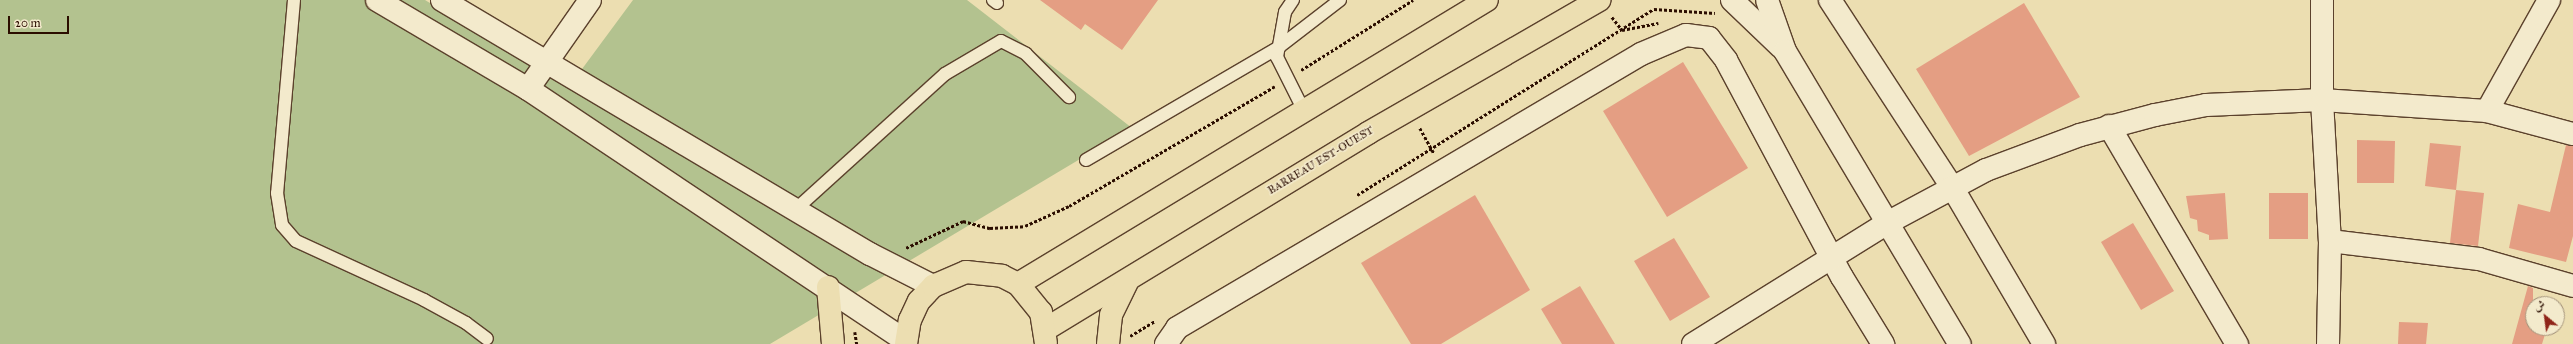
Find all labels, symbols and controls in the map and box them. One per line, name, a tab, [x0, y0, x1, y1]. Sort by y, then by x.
scale bar	[10, 8, 71, 34]
text: 20 m	[15, 16, 41, 30]
street label: BARREAU EST-OUEST	[1266, 124, 1376, 198]
north arrow	[2525, 296, 2565, 336]
text: ش	[2531, 298, 2547, 314]

